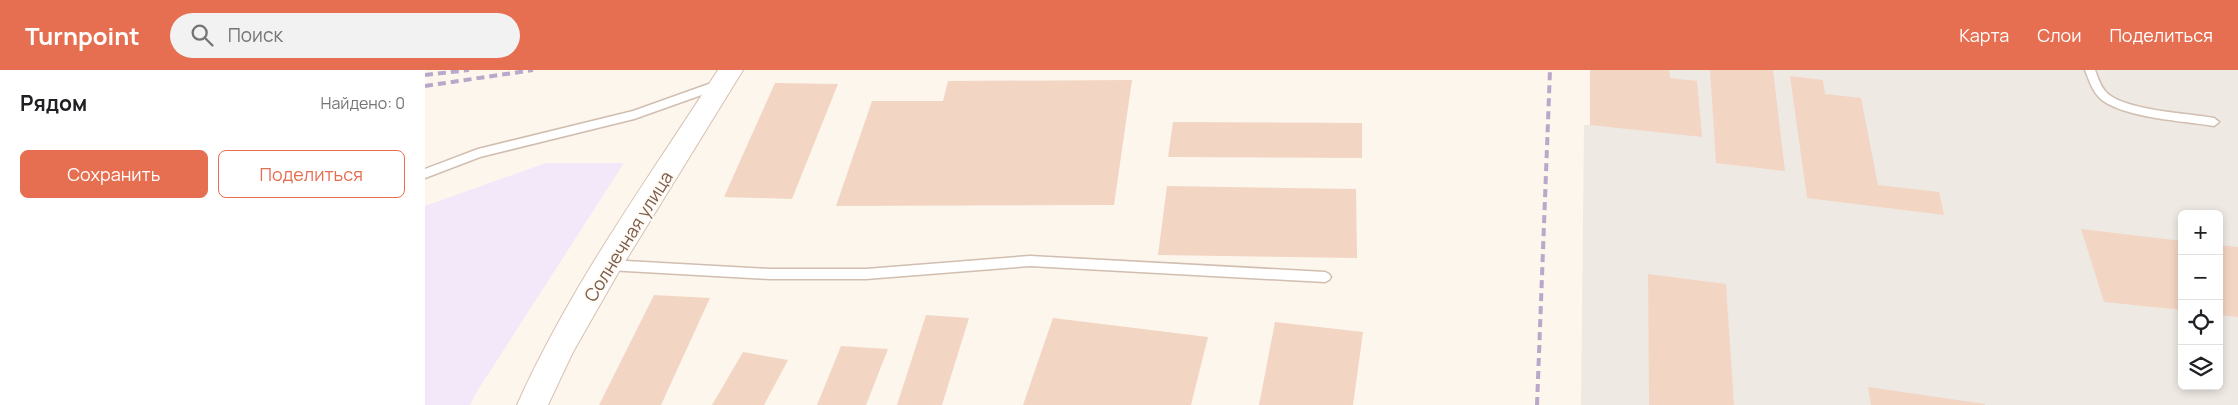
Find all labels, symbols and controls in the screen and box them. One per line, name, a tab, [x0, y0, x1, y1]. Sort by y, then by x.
search box	[170, 13, 520, 58]
text: Turnpoint	[25, 19, 140, 52]
icon: search	[188, 21, 216, 49]
text: Поиск	[228, 22, 283, 48]
text: Карта	[1959, 23, 2009, 47]
text: Слои	[2037, 23, 2081, 47]
text: Поделиться	[2109, 23, 2213, 47]
text: Рядом	[20, 89, 87, 117]
text: Найдено: 0	[320, 92, 405, 114]
button: Сохранить	[20, 150, 208, 198]
button: Поделиться	[218, 150, 405, 198]
street label: Солнечная улица	[578, 166, 678, 306]
map controls	[2178, 210, 2223, 390]
button: +	[2178, 210, 2223, 255]
button: −	[2178, 255, 2223, 300]
button: locate	[2178, 300, 2223, 345]
button: layers	[2178, 345, 2223, 390]

